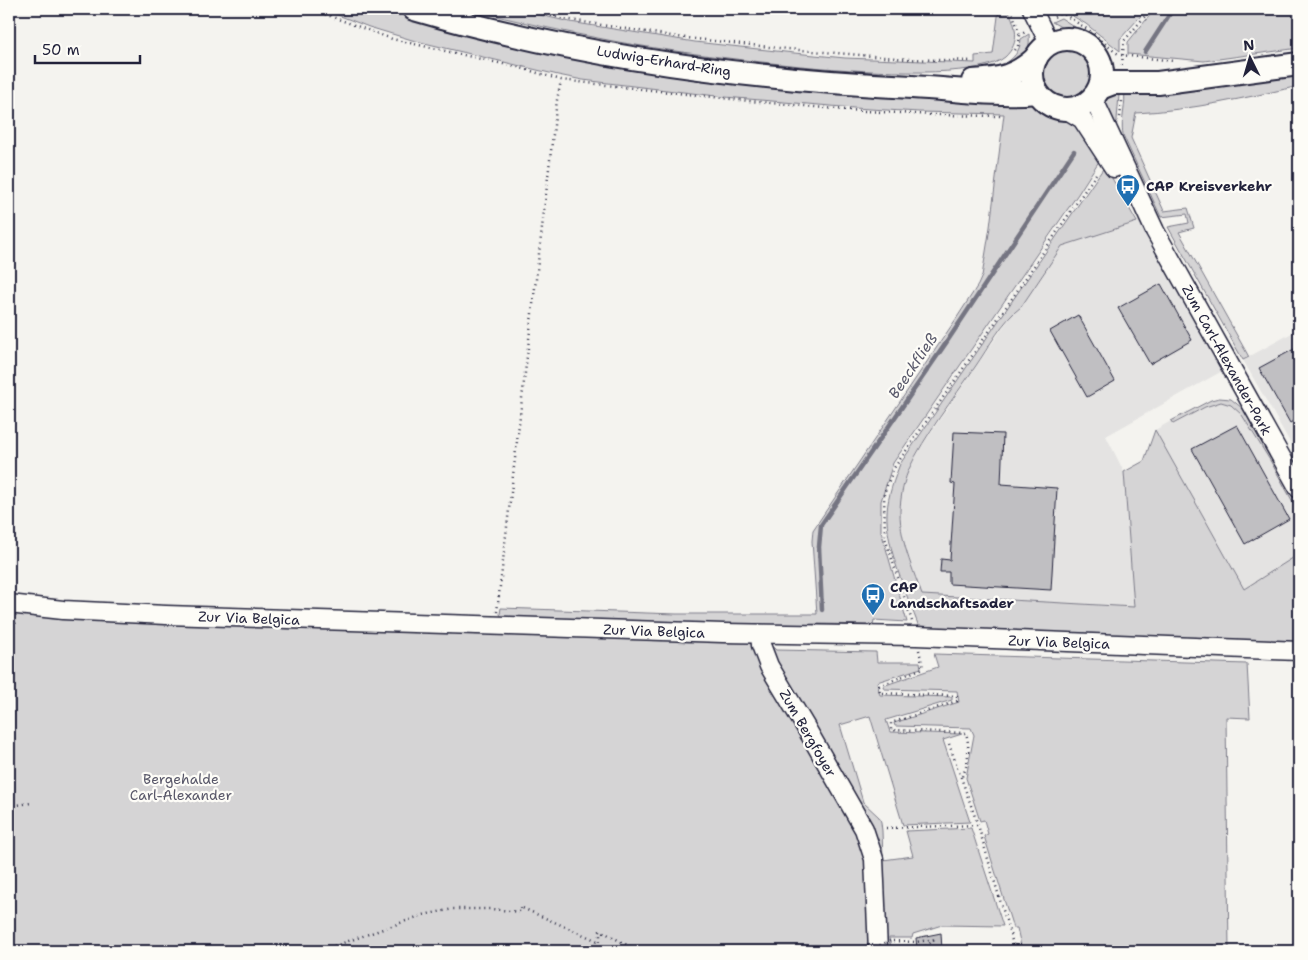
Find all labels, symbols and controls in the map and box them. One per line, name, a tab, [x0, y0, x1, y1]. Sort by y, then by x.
scale bar	[35, 32, 140, 64]
north arrow	[1226, 32, 1276, 82]
text: N	[1243, 36, 1255, 54]
text: 50 m	[42, 40, 80, 60]
street label: Ludwig-Erhard-Ring	[595, 41, 733, 81]
bus stop icon: CAP Kreisverkehr	[1115, 173, 1141, 207]
place label: CAP Kreisverkehr	[1146, 177, 1273, 195]
street label: Zum Carl-Alexander-Park	[1178, 281, 1276, 439]
water label: Beeckfließ	[884, 329, 942, 402]
place label: CAP Landschaftsader	[890, 578, 1015, 612]
bus stop icon: CAP Landschaftsader	[860, 582, 886, 616]
street label: Zur Via Belgica	[198, 607, 300, 629]
street label: Zur Via Belgica	[603, 620, 705, 642]
street label: Zur Via Belgica	[1008, 631, 1110, 653]
street label: Zum Bergfoyer	[776, 686, 841, 780]
park label: Bergehalde Carl-Alexander	[130, 770, 233, 804]

